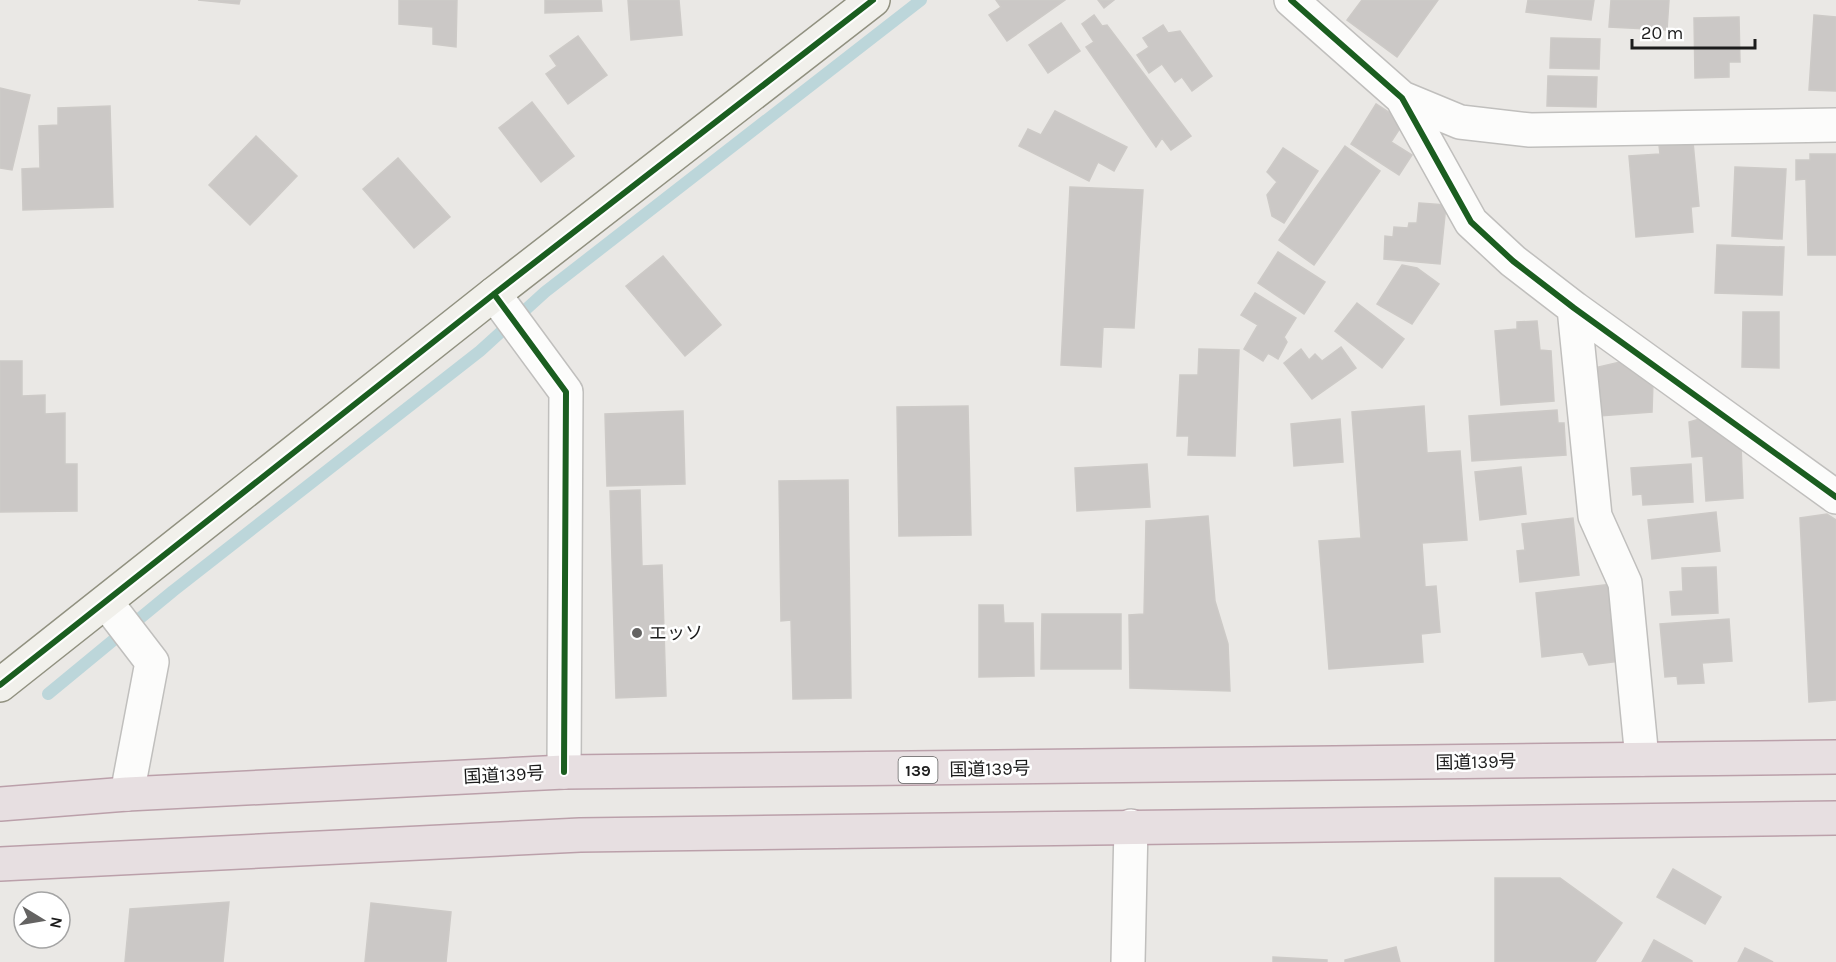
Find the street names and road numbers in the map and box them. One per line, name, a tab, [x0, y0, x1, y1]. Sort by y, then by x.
street label: 国道139号	[1435, 750, 1517, 774]
road number: 139	[898, 757, 938, 783]
street label: 国道139号	[949, 757, 1031, 781]
street label: 国道139号	[463, 762, 545, 788]

